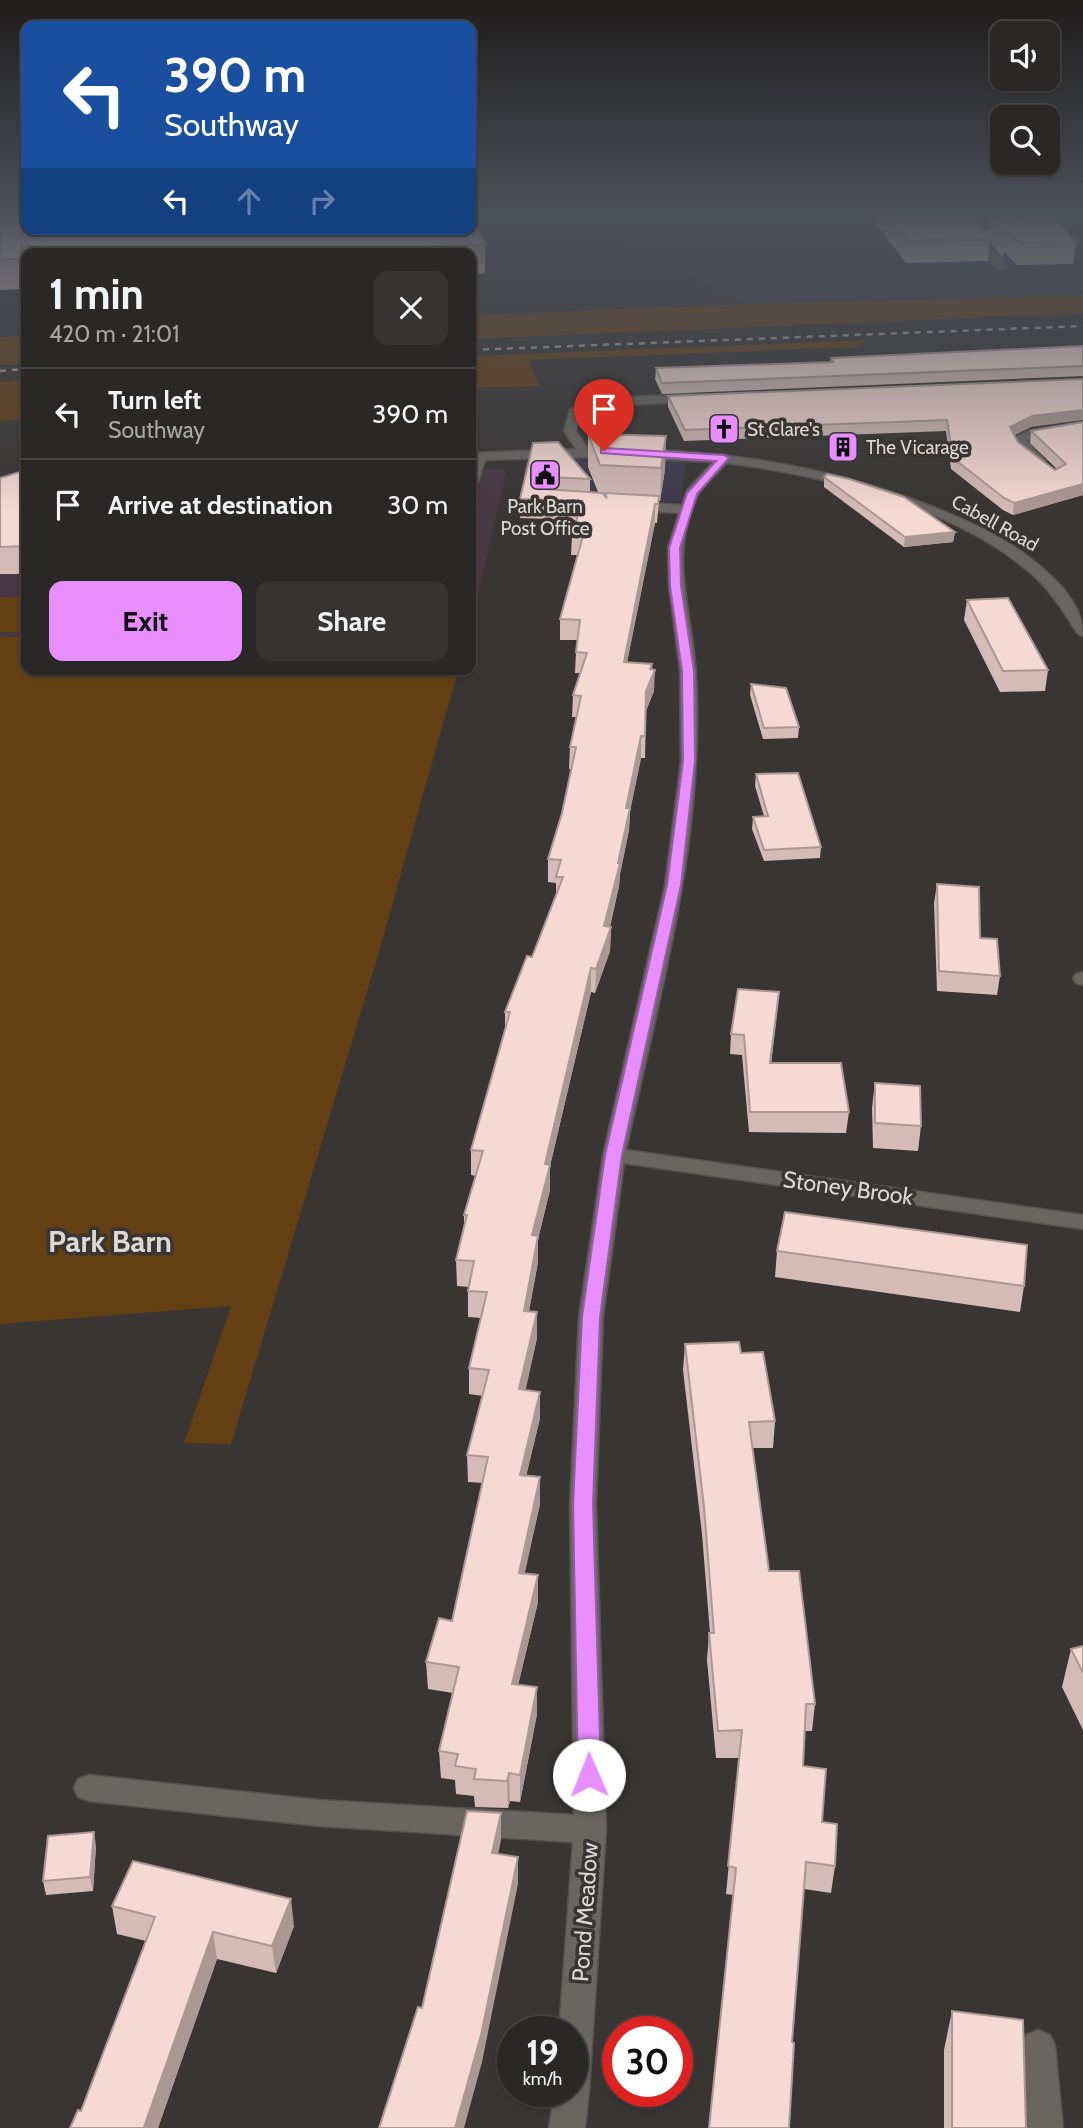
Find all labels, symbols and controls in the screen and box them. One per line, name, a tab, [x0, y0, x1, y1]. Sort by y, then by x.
map controls	[990, 21, 1060, 175]
button: sound	[990, 21, 1060, 91]
text: 390 m	[164, 45, 306, 104]
icon: left	[49, 49, 140, 140]
text: Southway	[164, 105, 299, 144]
button: search	[990, 105, 1060, 175]
icon: left	[157, 182, 195, 220]
icon: ahead	[230, 182, 268, 220]
icon: right	[303, 182, 341, 220]
text: 1 min	[49, 268, 144, 320]
button: close	[374, 271, 448, 345]
text: 420 m · 21:01	[49, 320, 179, 348]
pin	[574, 379, 634, 451]
text: Turn left	[108, 384, 201, 416]
icon: arrive	[585, 390, 623, 428]
icon: left	[49, 395, 87, 433]
text: 390 m	[372, 398, 448, 430]
church icon: St Clare's	[707, 412, 741, 446]
text: Southway	[108, 416, 205, 444]
place label: St Clare's	[747, 418, 820, 441]
building icon: The Vicarage	[826, 430, 860, 464]
place label: The Vicarage	[866, 436, 969, 459]
public building icon: Park Barn Post Office	[528, 458, 562, 492]
icon: arrive	[49, 486, 87, 524]
text: Arrive at destination	[108, 489, 333, 521]
text: 30 m	[387, 489, 448, 521]
street label: Cabell Road	[948, 490, 1042, 556]
place label: Park Barn Post Office	[501, 495, 590, 540]
button: Exit	[49, 581, 242, 661]
button: Share	[256, 581, 448, 661]
street label: Stoney Brook	[781, 1165, 915, 1211]
district label: Park Barn	[48, 1223, 172, 1260]
position arrow	[552, 1738, 626, 1812]
street label: Pond Meadow	[566, 1841, 604, 1983]
speed limit sign: 30	[602, 2016, 693, 2107]
text: 19	[526, 2031, 559, 2074]
text: km/h	[523, 2068, 562, 2090]

